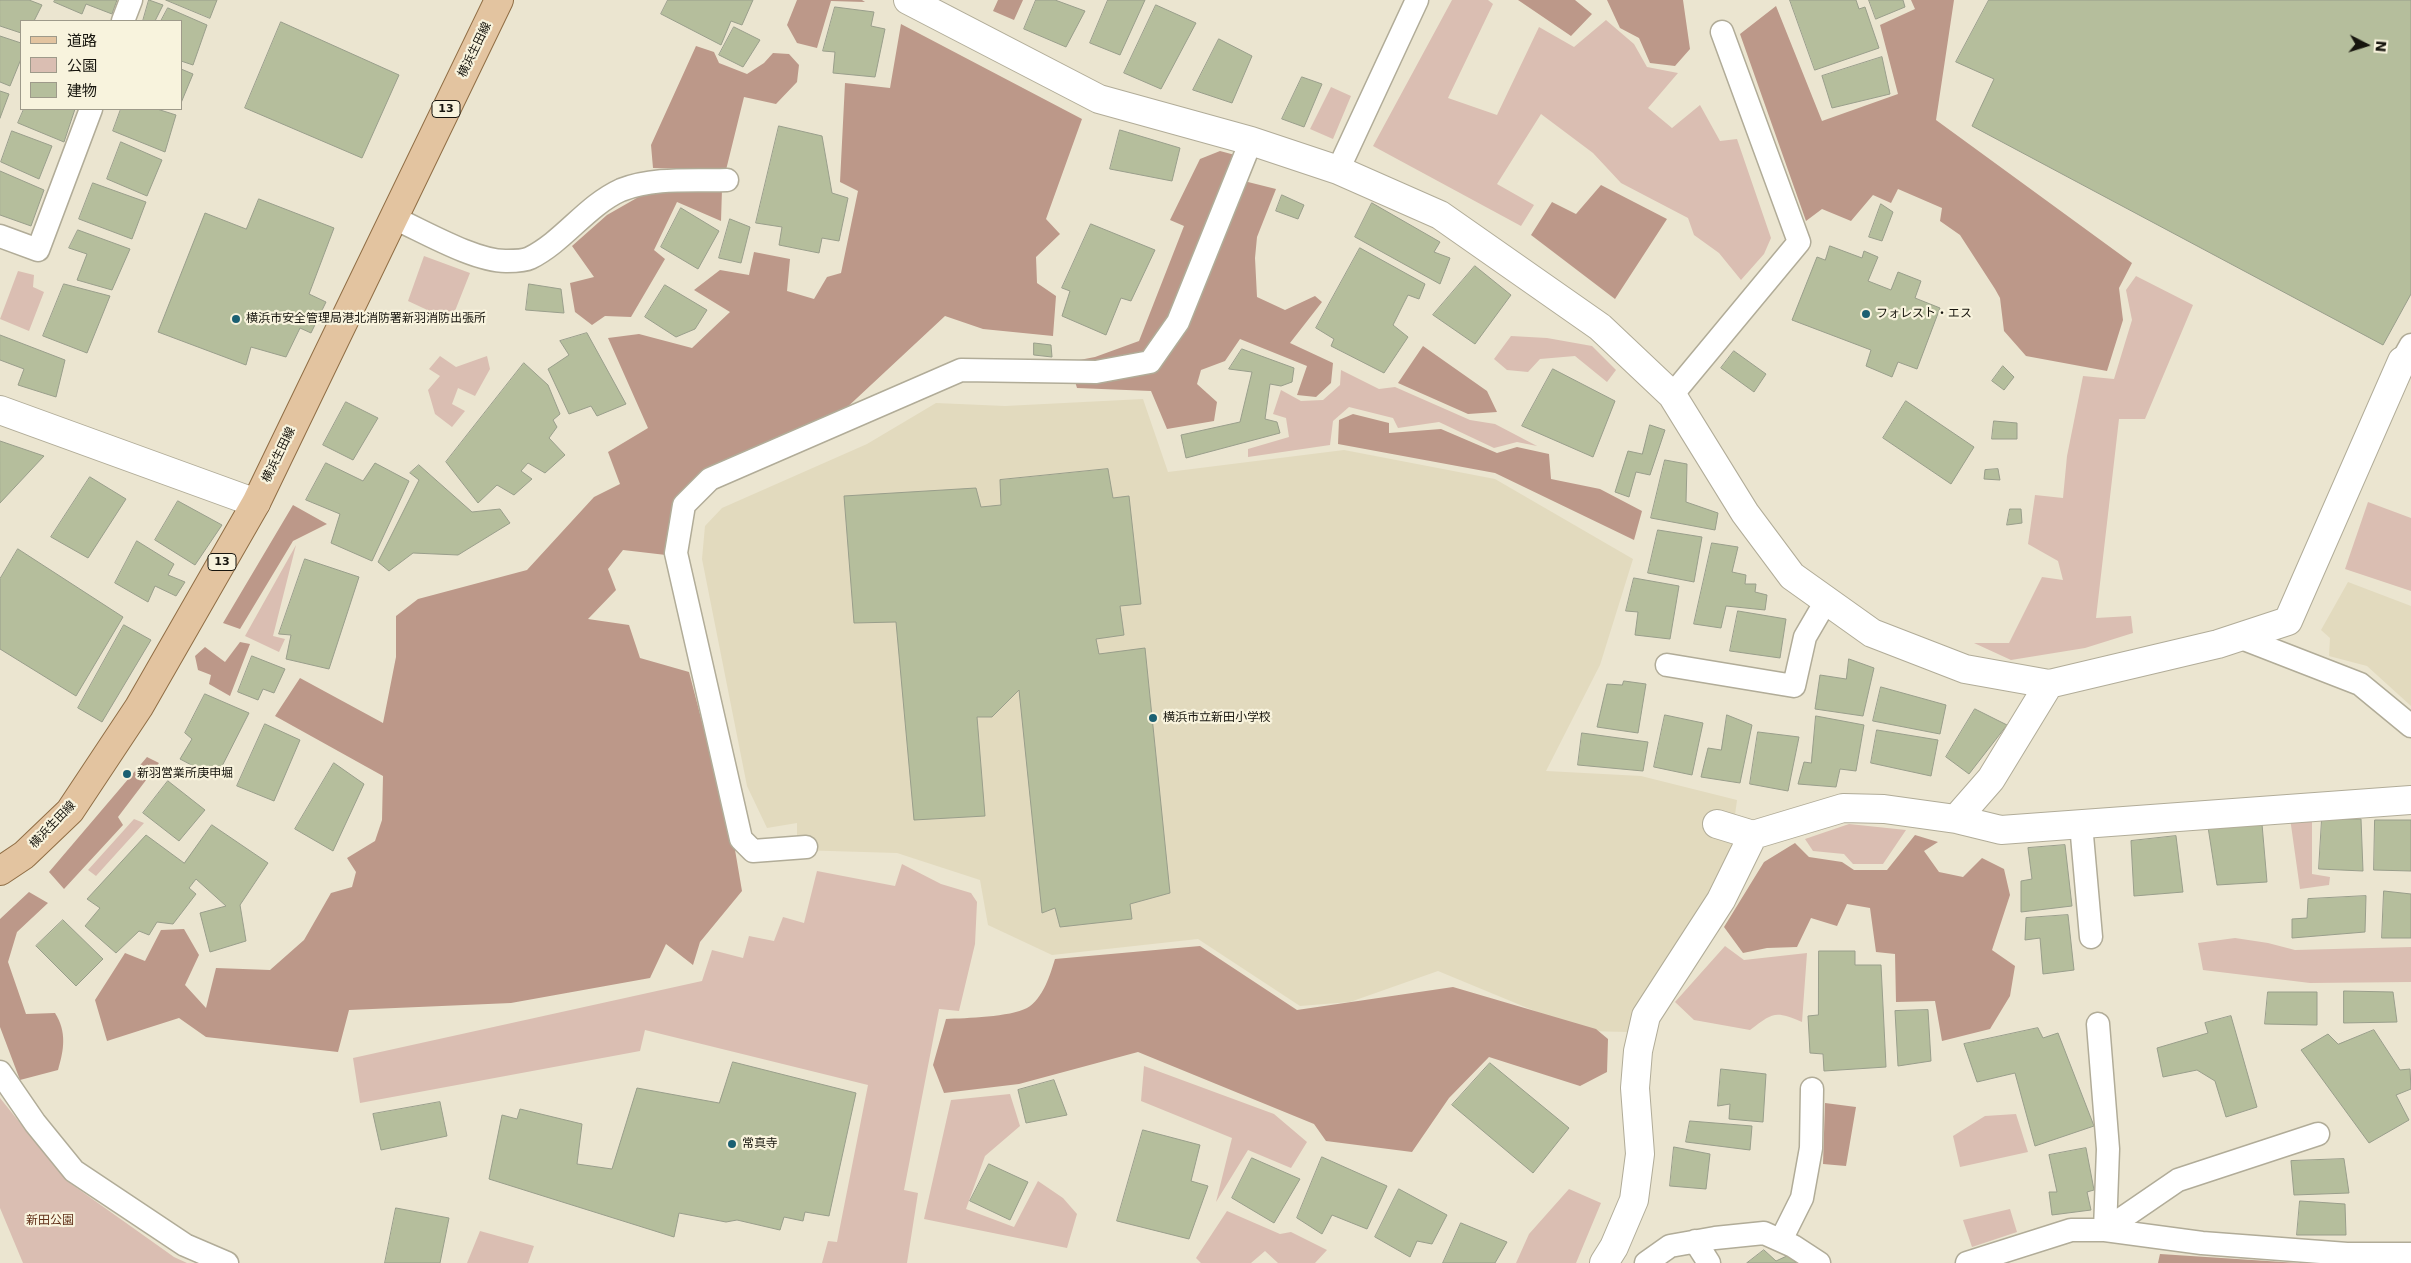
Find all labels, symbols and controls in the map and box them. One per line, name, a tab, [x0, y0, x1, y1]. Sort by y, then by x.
legend	[20, 20, 182, 110]
street label: 横浜生田線	[455, 20, 495, 80]
north arrow	[2341, 20, 2391, 70]
text: 道路	[67, 32, 97, 50]
text: N	[2372, 40, 2389, 53]
text: 公園	[67, 57, 97, 75]
text: 建物	[67, 82, 97, 100]
road number: 13	[432, 100, 460, 118]
place label: フォレスト・エス	[1876, 307, 1972, 321]
marker: フォレスト・エス	[1860, 308, 1872, 320]
place label: 横浜市安全管理局港北消防署新羽消防出張所	[246, 312, 486, 326]
marker: 横浜市安全管理局港北消防署新羽消防出張所	[230, 313, 242, 325]
street label: 横浜生田線	[259, 425, 299, 485]
road number: 13	[208, 554, 236, 570]
place label: 横浜市立新田小学校	[1163, 711, 1271, 725]
marker: 横浜市立新田小学校	[1147, 712, 1159, 724]
place label: 新羽営業所庚申堀	[137, 767, 233, 781]
marker: 新羽営業所庚申堀	[121, 768, 133, 780]
street label: 横浜生田線	[27, 798, 79, 852]
place label: 常真寺	[742, 1137, 778, 1151]
marker: 常真寺	[726, 1138, 738, 1150]
park label: 新田公園	[26, 1214, 74, 1228]

